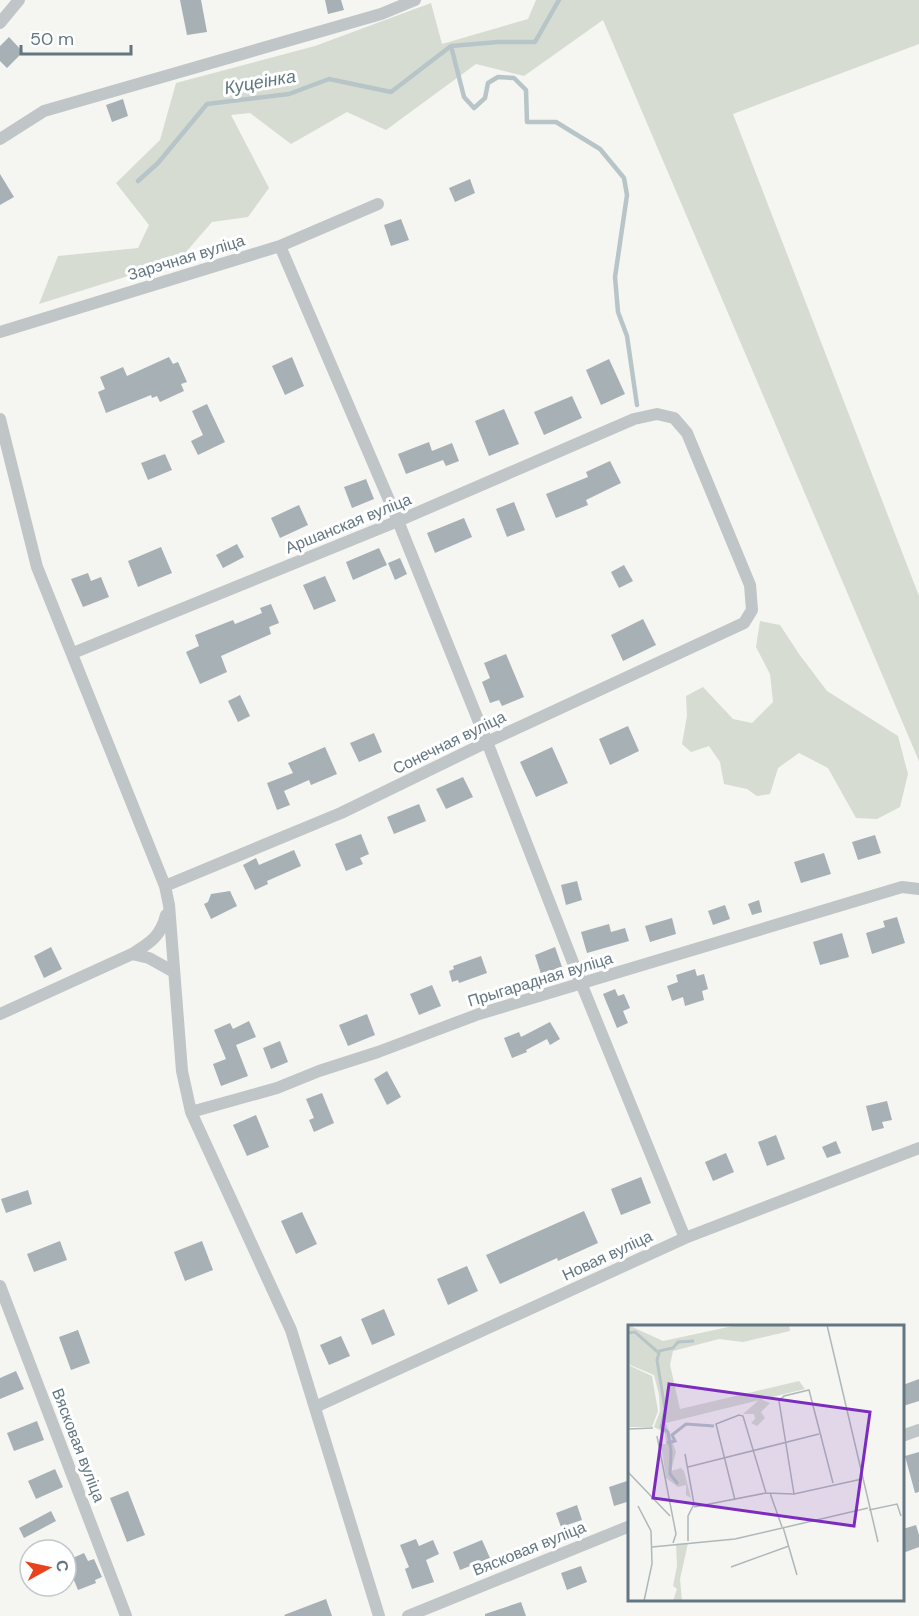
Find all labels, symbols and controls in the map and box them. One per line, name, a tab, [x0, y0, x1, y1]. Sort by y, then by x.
scale bar	[21, 18, 130, 56]
text: 50 m	[30, 27, 74, 51]
water label: Куцеінка	[222, 64, 298, 100]
street label: Зарэчная вуліца	[125, 230, 247, 285]
street label: Аршанская вуліца	[282, 489, 414, 558]
street label: Сонечная вуліца	[389, 706, 509, 779]
street label: Прыгарадная вуліца	[465, 947, 615, 1012]
street label: Новая вуліца	[559, 1225, 656, 1286]
inset map	[628, 1325, 904, 1601]
street label: Вясковая вуліца	[47, 1385, 110, 1505]
street label: Вясковая вуліца	[470, 1516, 589, 1581]
north arrow	[18, 1538, 78, 1598]
text: С	[51, 1559, 74, 1574]

